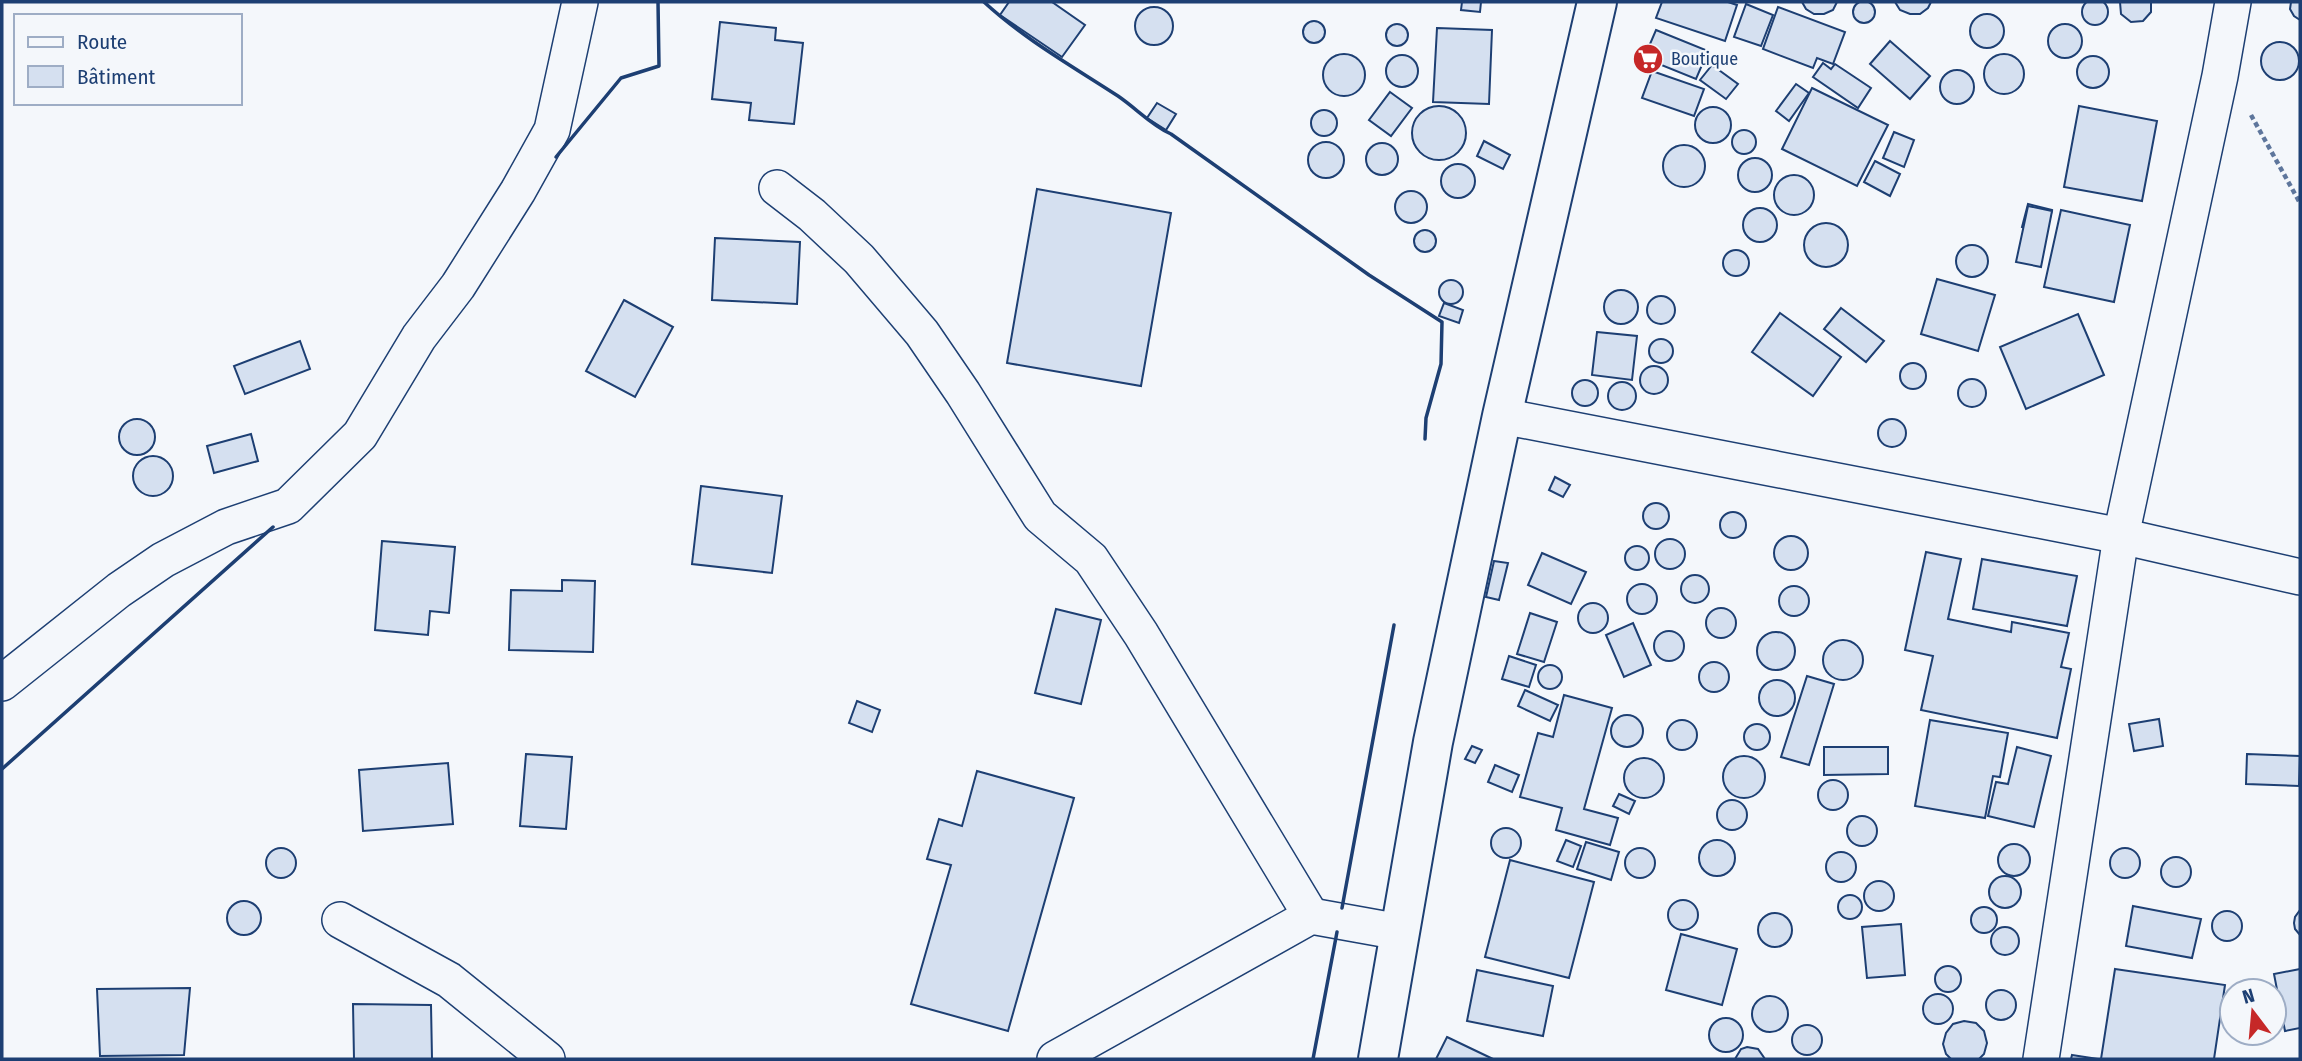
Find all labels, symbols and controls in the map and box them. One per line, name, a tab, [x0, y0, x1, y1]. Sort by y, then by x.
legend	[14, 14, 242, 105]
text: Route	[77, 29, 127, 55]
supermarket icon: Boutique	[1631, 42, 1665, 76]
place label: Boutique	[1671, 48, 1738, 70]
text: Bâtiment	[77, 64, 156, 90]
north arrow	[2218, 977, 2288, 1047]
text: N	[2240, 984, 2257, 1009]

